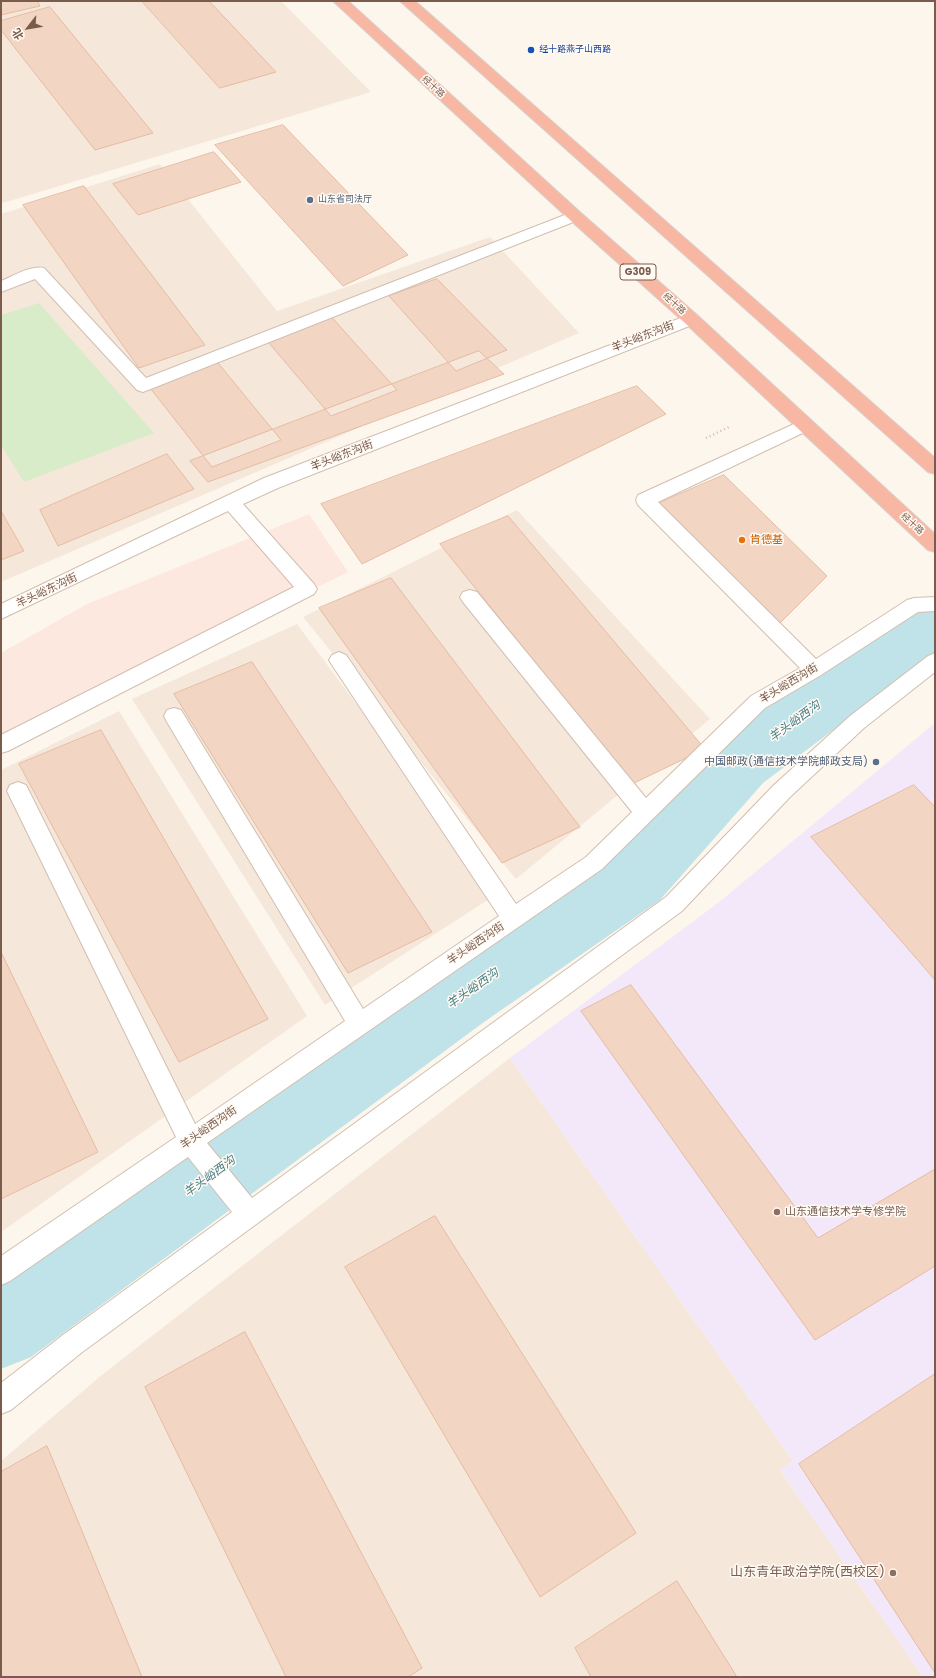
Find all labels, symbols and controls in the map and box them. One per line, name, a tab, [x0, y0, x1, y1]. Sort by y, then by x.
north arrow	[8, 8, 48, 48]
text: 北	[8, 25, 27, 43]
marker: 经十路燕子山西路	[526, 45, 536, 55]
place label: 经十路燕子山西路	[539, 45, 611, 55]
street label: 经十路	[419, 74, 447, 100]
marker: 山东省司法厅	[305, 195, 315, 205]
place label: 山东省司法厅	[318, 195, 372, 205]
road number: G309	[620, 264, 656, 280]
street label: 经十路	[660, 291, 688, 317]
street label: 羊头峪东沟街	[610, 319, 676, 355]
street label: 羊头峪东沟街	[309, 438, 375, 474]
street label: 经十路	[898, 511, 926, 537]
place label: 肯德基	[750, 533, 783, 547]
marker: 肯德基	[737, 535, 747, 545]
street label: 羊头峪东沟街	[14, 571, 80, 611]
street label: 羊头峪西沟街	[757, 661, 821, 707]
water label: 羊头峪西沟	[766, 699, 824, 745]
place label: 中国邮政(通信技术学院邮政支局)	[704, 755, 868, 769]
marker: 中国邮政(通信技术学院邮政支局)	[871, 757, 881, 767]
street label: 羊头峪西沟街	[445, 920, 507, 968]
water label: 羊头峪西沟	[444, 966, 502, 1012]
street label: 羊头峪西沟街	[178, 1104, 240, 1152]
water label: 羊头峪西沟	[181, 1154, 239, 1200]
place label: 山东通信技术学专修学院	[785, 1205, 906, 1219]
marker: 山东通信技术学专修学院	[772, 1207, 782, 1217]
place label: 山东青年政治学院(西校区)	[730, 1565, 885, 1581]
marker: 山东青年政治学院(西校区)	[888, 1568, 898, 1578]

